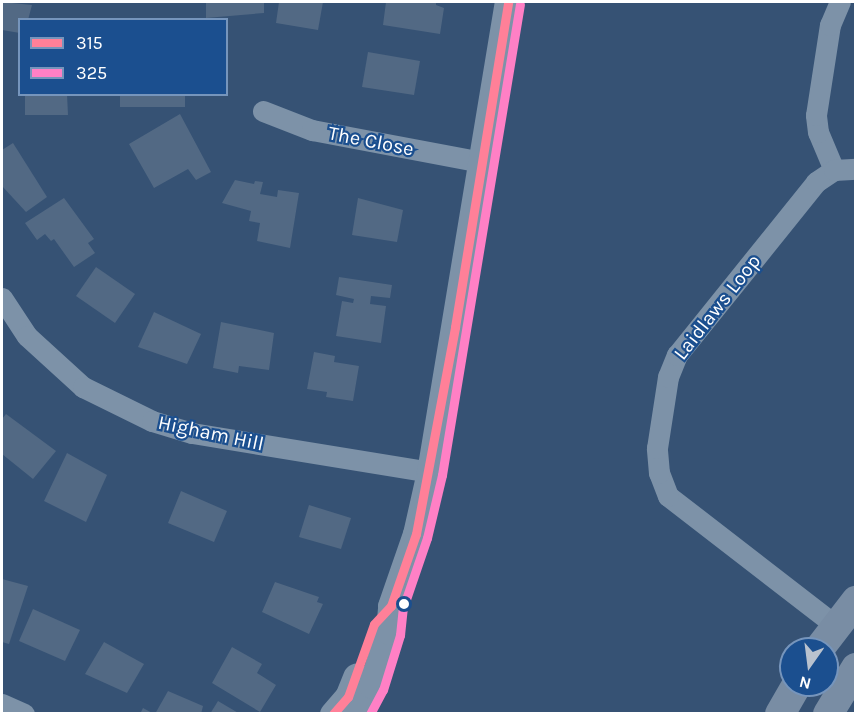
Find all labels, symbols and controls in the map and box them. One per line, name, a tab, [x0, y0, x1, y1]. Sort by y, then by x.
legend	[18, 18, 228, 96]
text: 315	[76, 32, 103, 54]
text: 325	[76, 62, 107, 84]
street label: The Close	[326, 121, 416, 161]
street label: Laidlaws Loop	[668, 249, 766, 365]
street label: Higham Hill	[156, 410, 266, 456]
unlabelled marker	[398, 598, 410, 610]
north arrow	[779, 637, 839, 697]
text: N	[797, 672, 813, 694]

